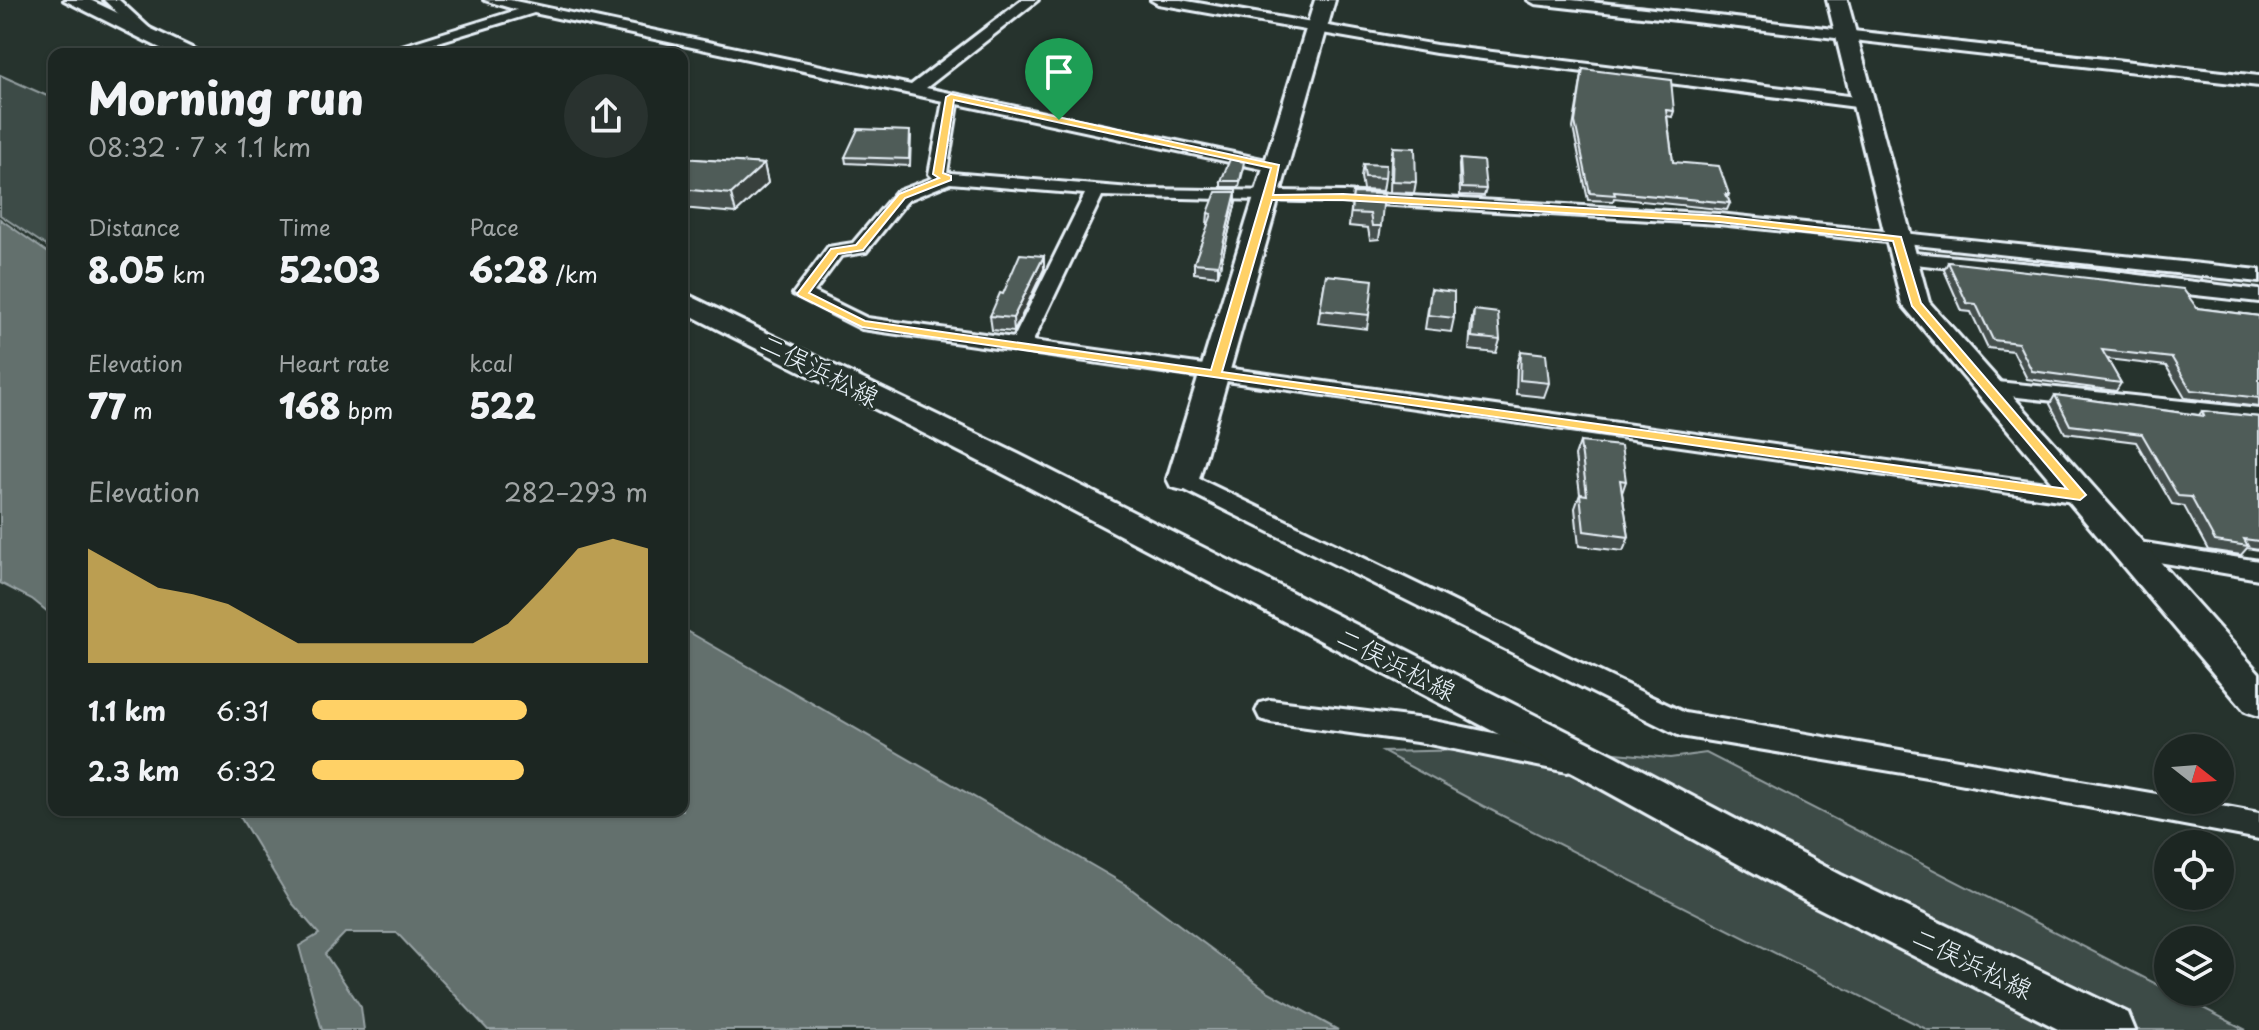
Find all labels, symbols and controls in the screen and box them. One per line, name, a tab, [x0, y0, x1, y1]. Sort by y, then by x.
pin	[1025, 38, 1093, 120]
icon: arrive	[1037, 50, 1081, 94]
text: Morning run	[88, 64, 364, 130]
button: share	[564, 74, 648, 158]
text: 08:32 · 7 × 1.1 km	[88, 127, 311, 166]
text: Distance	[88, 210, 180, 243]
text: Time	[279, 210, 331, 243]
text: Pace	[469, 210, 519, 243]
text: 8.05	[88, 243, 165, 295]
text: 52:03	[279, 243, 380, 295]
text: 6:28	[469, 243, 549, 295]
text: km	[165, 257, 206, 290]
text: /km	[549, 257, 598, 290]
street label: 二俣浜松線	[753, 322, 887, 416]
text: Elevation	[88, 346, 183, 379]
text: Heart rate	[279, 346, 390, 379]
text: kcal	[469, 346, 513, 379]
text: 77	[88, 379, 126, 431]
text: 168	[279, 379, 341, 431]
text: 522	[469, 379, 536, 431]
text: m	[126, 393, 153, 426]
text: bpm	[341, 393, 393, 426]
text: Elevation	[88, 472, 200, 511]
text: 282–293 m	[503, 472, 648, 511]
street label: 二俣浜松線	[1330, 616, 1464, 710]
text: 1.1 km	[88, 691, 166, 730]
text: 6:31	[216, 691, 269, 730]
north arrow	[2154, 734, 2234, 814]
map controls	[2154, 734, 2234, 1006]
text: 2.3 km	[88, 751, 180, 790]
text: 6:32	[216, 751, 277, 790]
button: locate	[2154, 830, 2234, 910]
street label: 二俣浜松線	[1906, 916, 2040, 1008]
button: layers	[2154, 926, 2234, 1006]

